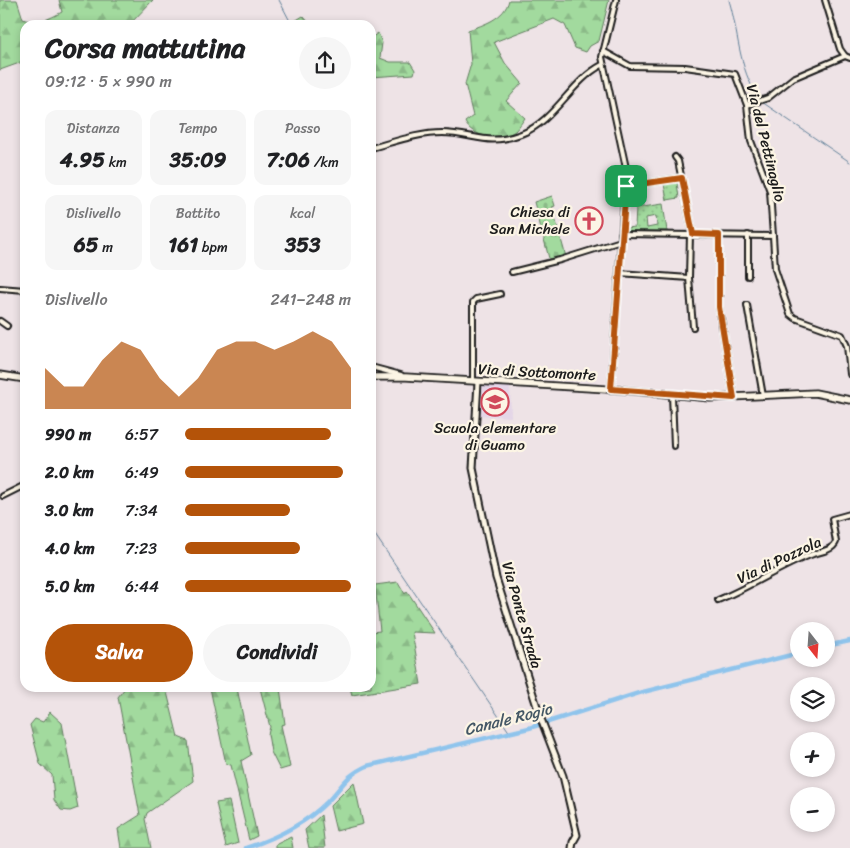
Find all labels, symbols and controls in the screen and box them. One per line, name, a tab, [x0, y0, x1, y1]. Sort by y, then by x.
text: Corsa mattutina	[45, 23, 245, 72]
button: share	[299, 37, 351, 89]
text: 09:12 · 5 × 990 m	[45, 67, 172, 96]
street label: Via del Pettinaglio	[739, 81, 793, 205]
text: Distanza	[67, 116, 120, 141]
text: Tempo	[179, 116, 217, 141]
text: Passo	[285, 116, 320, 141]
text: 4.95	[60, 141, 105, 179]
text: 35:09	[170, 141, 226, 179]
text: 7:06	[266, 141, 310, 179]
text: km	[105, 150, 127, 175]
text: /km	[310, 150, 339, 175]
pin	[605, 165, 647, 207]
icon: arrive	[612, 172, 640, 200]
place label: Chiesa di San Michele	[490, 199, 571, 242]
text: Dislivello	[66, 201, 121, 226]
text: Battito	[176, 201, 220, 226]
text: kcal	[290, 201, 315, 226]
church icon: Chiesa di San Michele	[574, 206, 604, 236]
text: 65	[74, 226, 99, 264]
text: 161	[168, 226, 198, 264]
text: 353	[285, 226, 321, 264]
text: m	[99, 235, 113, 260]
text: bpm	[198, 235, 228, 260]
text: Dislivello	[45, 285, 108, 314]
text: 241–248 m	[271, 285, 351, 314]
street label: Via di Sottomonte	[477, 356, 597, 388]
school or university icon: Scuola elementare di Guamo	[480, 387, 510, 417]
place label: Scuola elementare di Guamo	[434, 415, 556, 458]
text: 990 m	[45, 420, 91, 449]
text: 6:57	[125, 420, 158, 449]
text: 2.0 km	[45, 458, 94, 487]
text: 6:49	[125, 458, 159, 487]
text: 3.0 km	[45, 496, 94, 525]
text: 7:34	[125, 496, 158, 525]
street label: Via di Pozzola	[732, 529, 826, 591]
text: 4.0 km	[45, 534, 95, 563]
text: 7:23	[125, 534, 157, 563]
street label: Via Ponte Strada	[494, 558, 550, 672]
text: 5.0 km	[45, 572, 95, 601]
text: 6:44	[125, 572, 159, 601]
north arrow	[790, 622, 835, 668]
map controls	[790, 622, 835, 832]
button: Salva	[45, 624, 193, 682]
button: Condividi	[203, 624, 351, 682]
button: layers	[790, 677, 835, 722]
water label: Canale Rogio	[461, 694, 556, 744]
button: +	[790, 732, 835, 777]
button: −	[790, 787, 835, 832]

